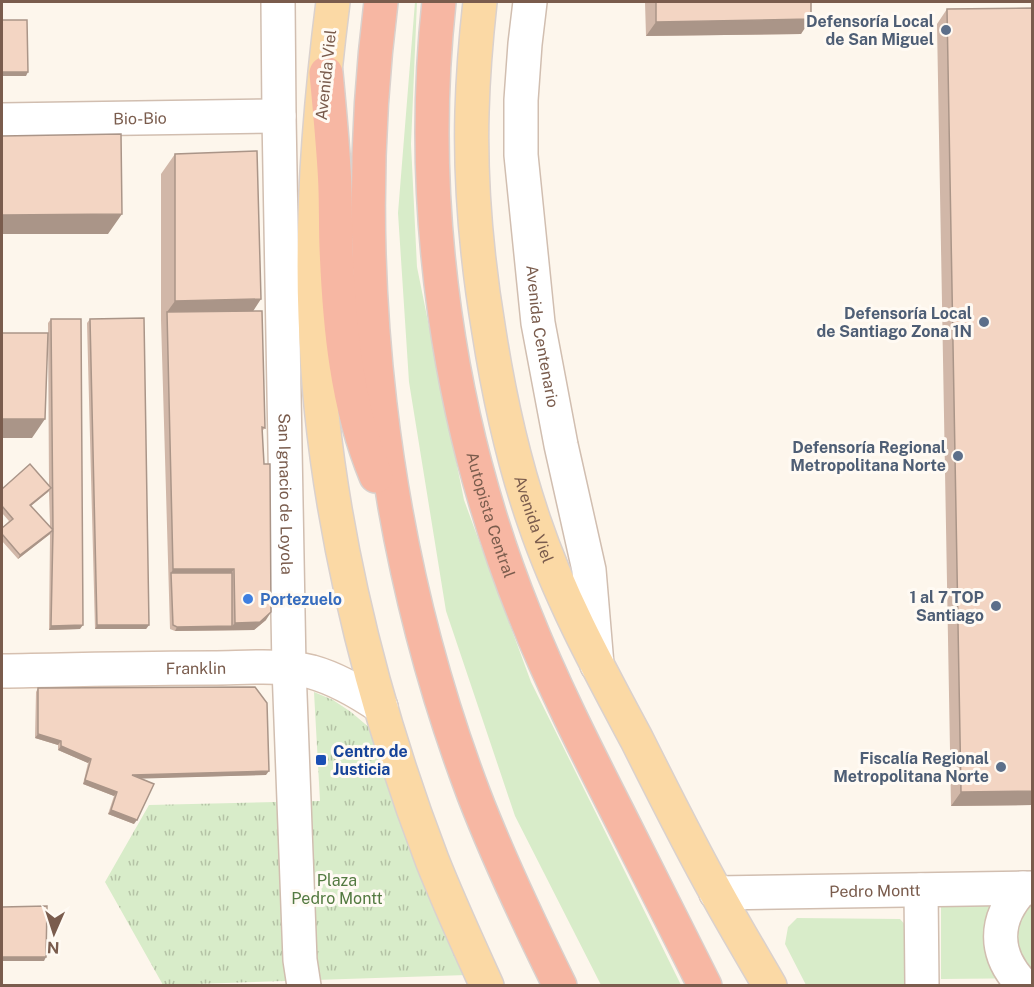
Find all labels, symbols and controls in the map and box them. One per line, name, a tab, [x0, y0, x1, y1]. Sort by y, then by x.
place label: Defensoría Local de San Miguel	[806, 12, 934, 49]
marker: Defensoría Local de San Miguel	[939, 23, 953, 37]
street label: Avenida Viel	[312, 29, 340, 121]
street label: Bio-Bio	[113, 108, 167, 128]
street label: Avenida Centenario	[523, 264, 563, 409]
place label: Defensoría Local de Santiago Zona 1N	[816, 304, 972, 341]
marker: Defensoría Local de Santiago Zona 1N	[977, 315, 991, 329]
street label: San Ignacio de Loyola	[275, 413, 297, 575]
place label: Defensoría Regional Metropolitana Norte	[790, 438, 946, 475]
marker: Defensoría Regional Metropolitana Norte	[951, 449, 965, 463]
street label: Autopista Central	[463, 450, 519, 580]
street label: Avenida Viel	[511, 473, 558, 566]
place label: 1 al 7 TOP Santiago	[910, 588, 984, 625]
place label: Portezuelo	[260, 590, 342, 609]
marker: Portezuelo	[241, 592, 255, 606]
marker: 1 al 7 TOP Santiago	[989, 599, 1003, 613]
street label: Franklin	[166, 658, 226, 678]
place label: Centro de Justicia	[333, 742, 408, 779]
place label: Fiscalía Regional Metropolitana Norte	[833, 749, 989, 786]
marker: Centro de Justicia	[314, 753, 328, 767]
marker: Fiscalía Regional Metropolitana Norte	[994, 760, 1008, 774]
park label: Plaza Pedro Montt	[291, 871, 383, 908]
street label: Pedro Montt	[829, 880, 921, 901]
north arrow	[24, 903, 84, 963]
text: N	[46, 938, 60, 957]

